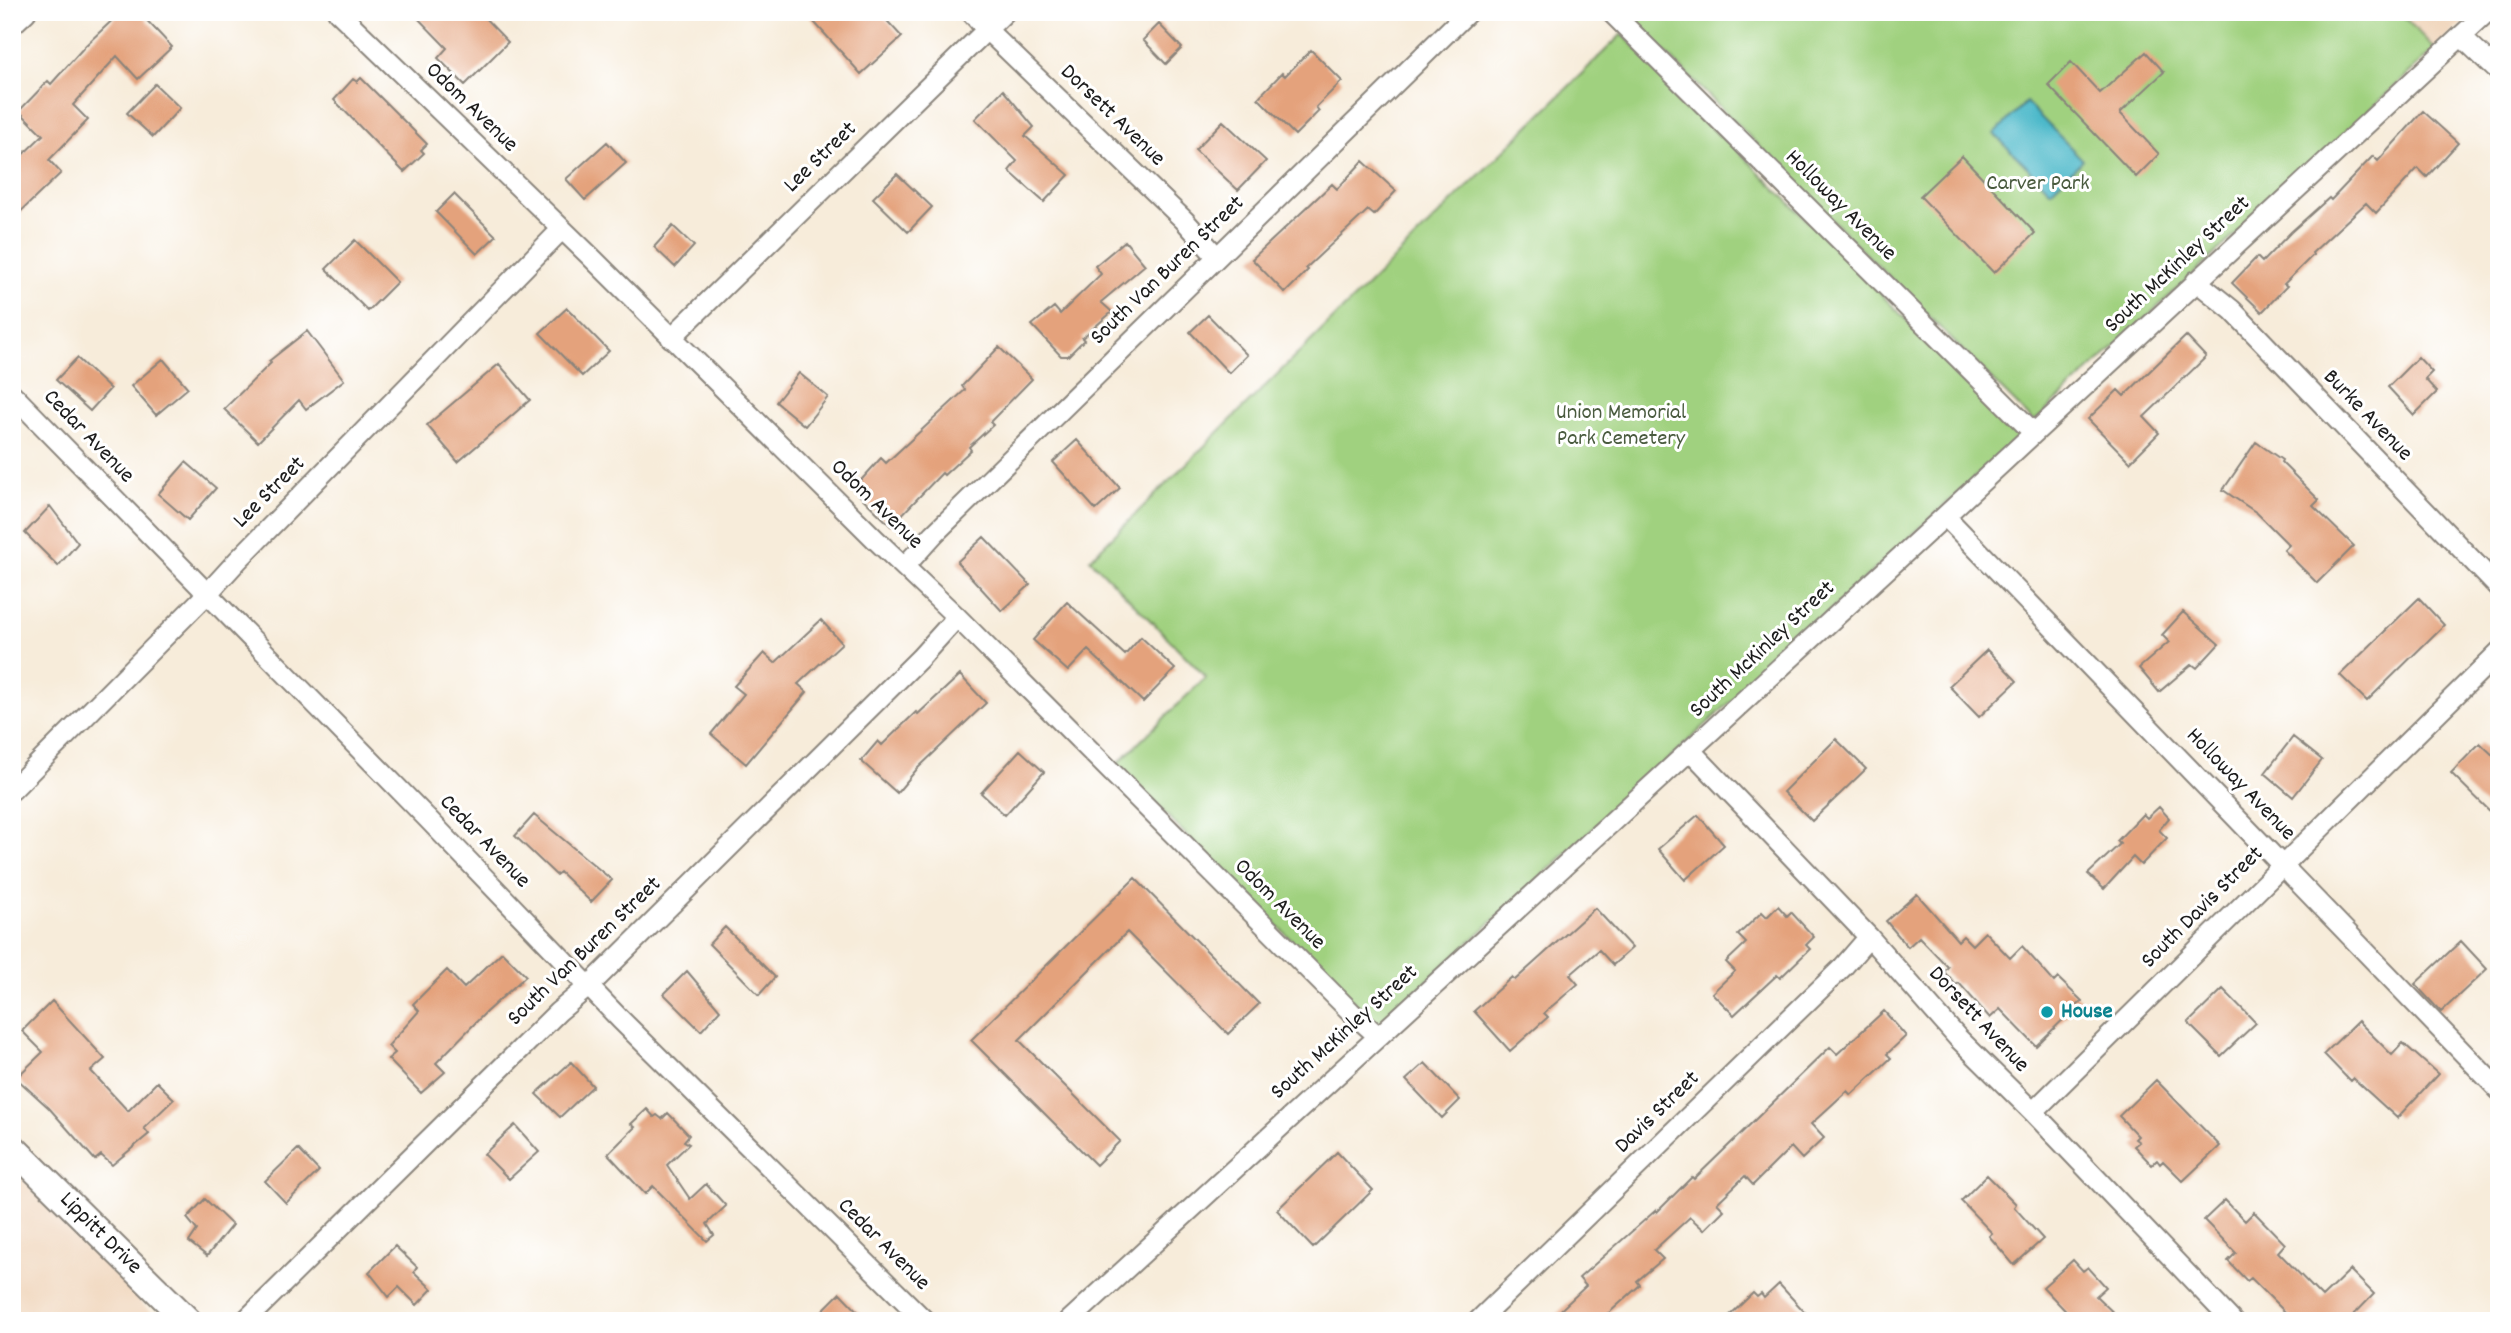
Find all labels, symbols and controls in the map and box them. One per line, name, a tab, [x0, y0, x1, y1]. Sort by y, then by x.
street label: Odom Avenue	[417, 55, 525, 161]
street label: Dorsett Avenue	[1052, 57, 1172, 175]
street label: Lee Street	[777, 115, 865, 201]
street label: Holloway Avenue	[1777, 143, 1903, 269]
park label: Carver Park	[1986, 168, 2090, 201]
street label: South Van Buren Street	[1083, 188, 1253, 354]
street label: South McKinley Street	[2098, 189, 2258, 341]
street label: Burke Avenue	[2314, 362, 2420, 470]
street label: Cedar Avenue	[35, 382, 141, 492]
park label: Union Memorial Park Cemetery	[1556, 397, 1687, 456]
street label: Lee Street	[226, 449, 314, 537]
street label: Odom Avenue	[822, 452, 930, 558]
street label: South McKinley Street	[1683, 574, 1843, 726]
street label: Holloway Avenue	[2177, 721, 2303, 849]
street label: Cedar Avenue	[431, 787, 537, 897]
street label: South Davis Street	[2134, 839, 2272, 977]
street label: Odom Avenue	[1226, 852, 1332, 958]
street label: South Van Buren Street	[500, 869, 670, 1035]
street label: South McKinley Street	[1264, 958, 1426, 1108]
street label: Dorsett Avenue	[1920, 959, 2036, 1081]
place label: House	[2061, 996, 2113, 1029]
marker: House	[2039, 1004, 2055, 1020]
street label: Davis Street	[1608, 1064, 1708, 1162]
street label: Lippitt Drive	[51, 1185, 149, 1283]
street label: Cedar Avenue	[829, 1191, 937, 1299]

